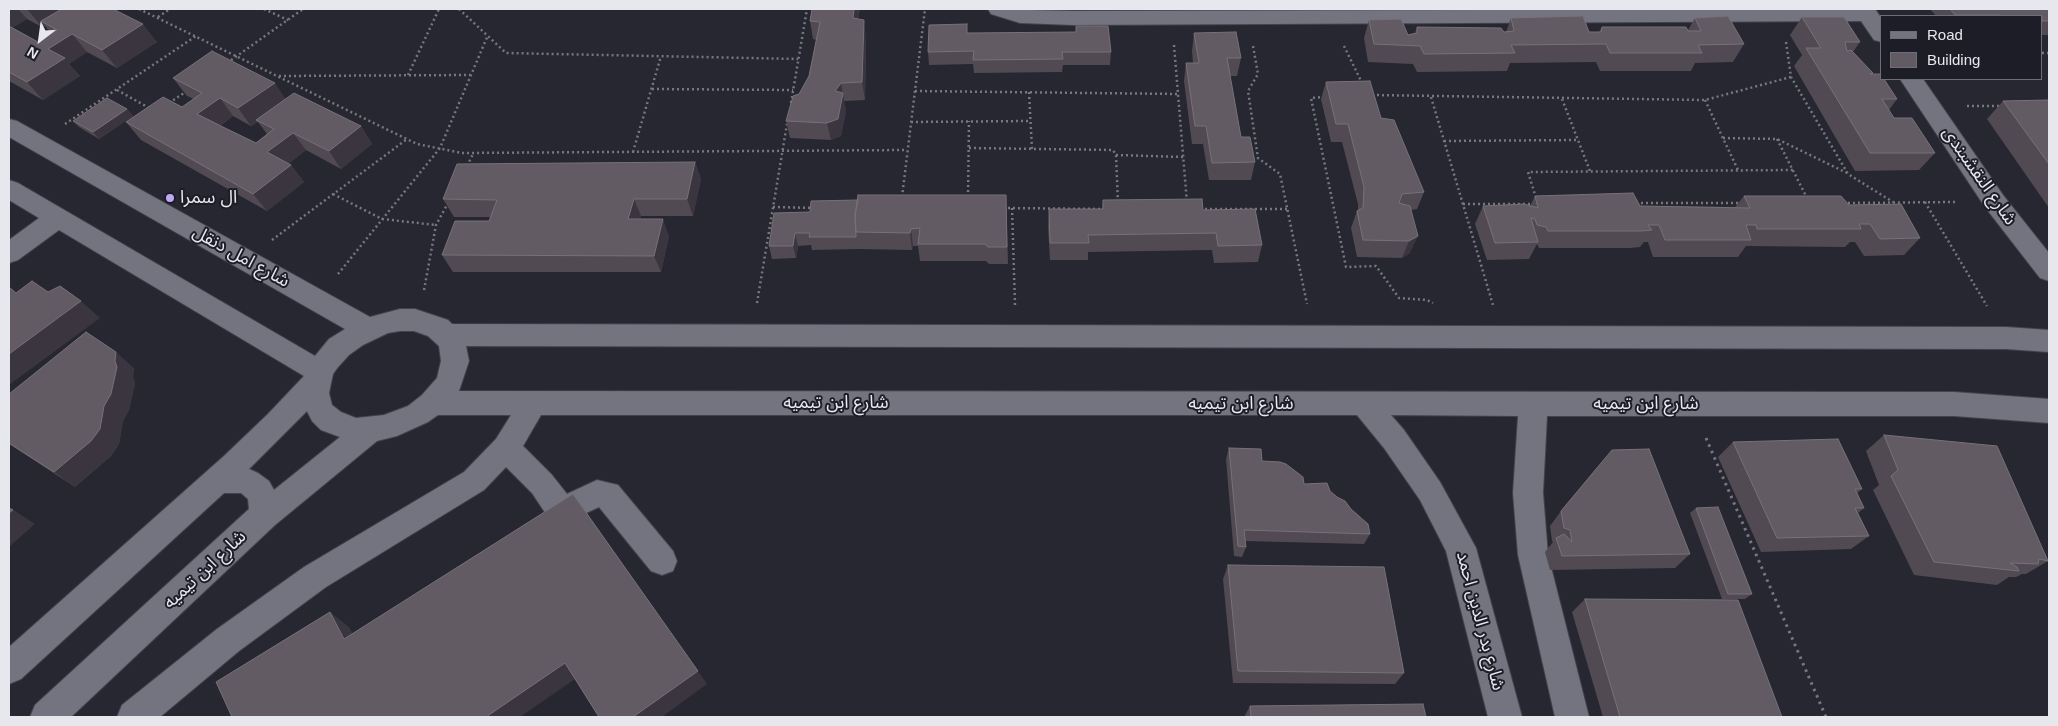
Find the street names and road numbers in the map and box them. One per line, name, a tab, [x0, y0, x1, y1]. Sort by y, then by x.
street label: شارع النقشبندى	[1937, 123, 2021, 229]
street label: شارع امل دنقل	[189, 222, 293, 292]
street label: شارع ابن تيميه	[783, 392, 889, 414]
street label: شارع ابن تيميه	[1188, 393, 1294, 415]
street label: شارع ابن تيميه	[1593, 393, 1699, 415]
street label: شارع ابن تيميه	[159, 526, 251, 614]
street label: شارع بدر الدين احمد	[1451, 549, 1509, 693]

